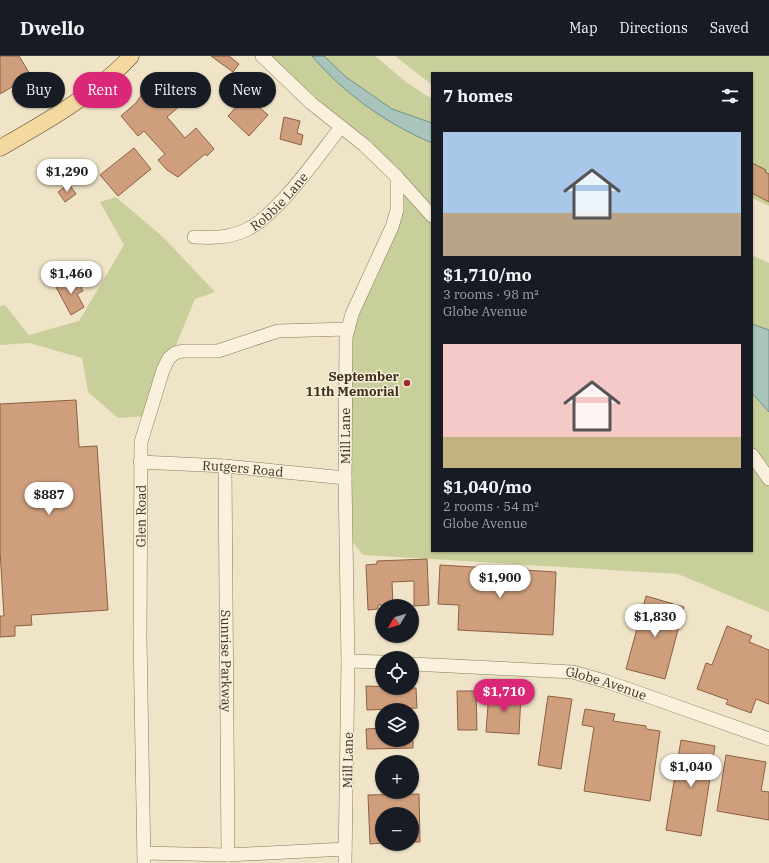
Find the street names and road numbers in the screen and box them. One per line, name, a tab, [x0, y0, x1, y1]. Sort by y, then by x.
street label: Robbie Lane	[247, 169, 312, 234]
street label: Mill Lane	[337, 408, 354, 464]
street label: Rutgers Road	[202, 456, 284, 480]
street label: Glen Road	[132, 485, 149, 547]
street label: Sunrise Parkway	[218, 610, 235, 712]
street label: Globe Avenue	[565, 663, 649, 704]
street label: Mill Lane	[339, 732, 357, 788]

